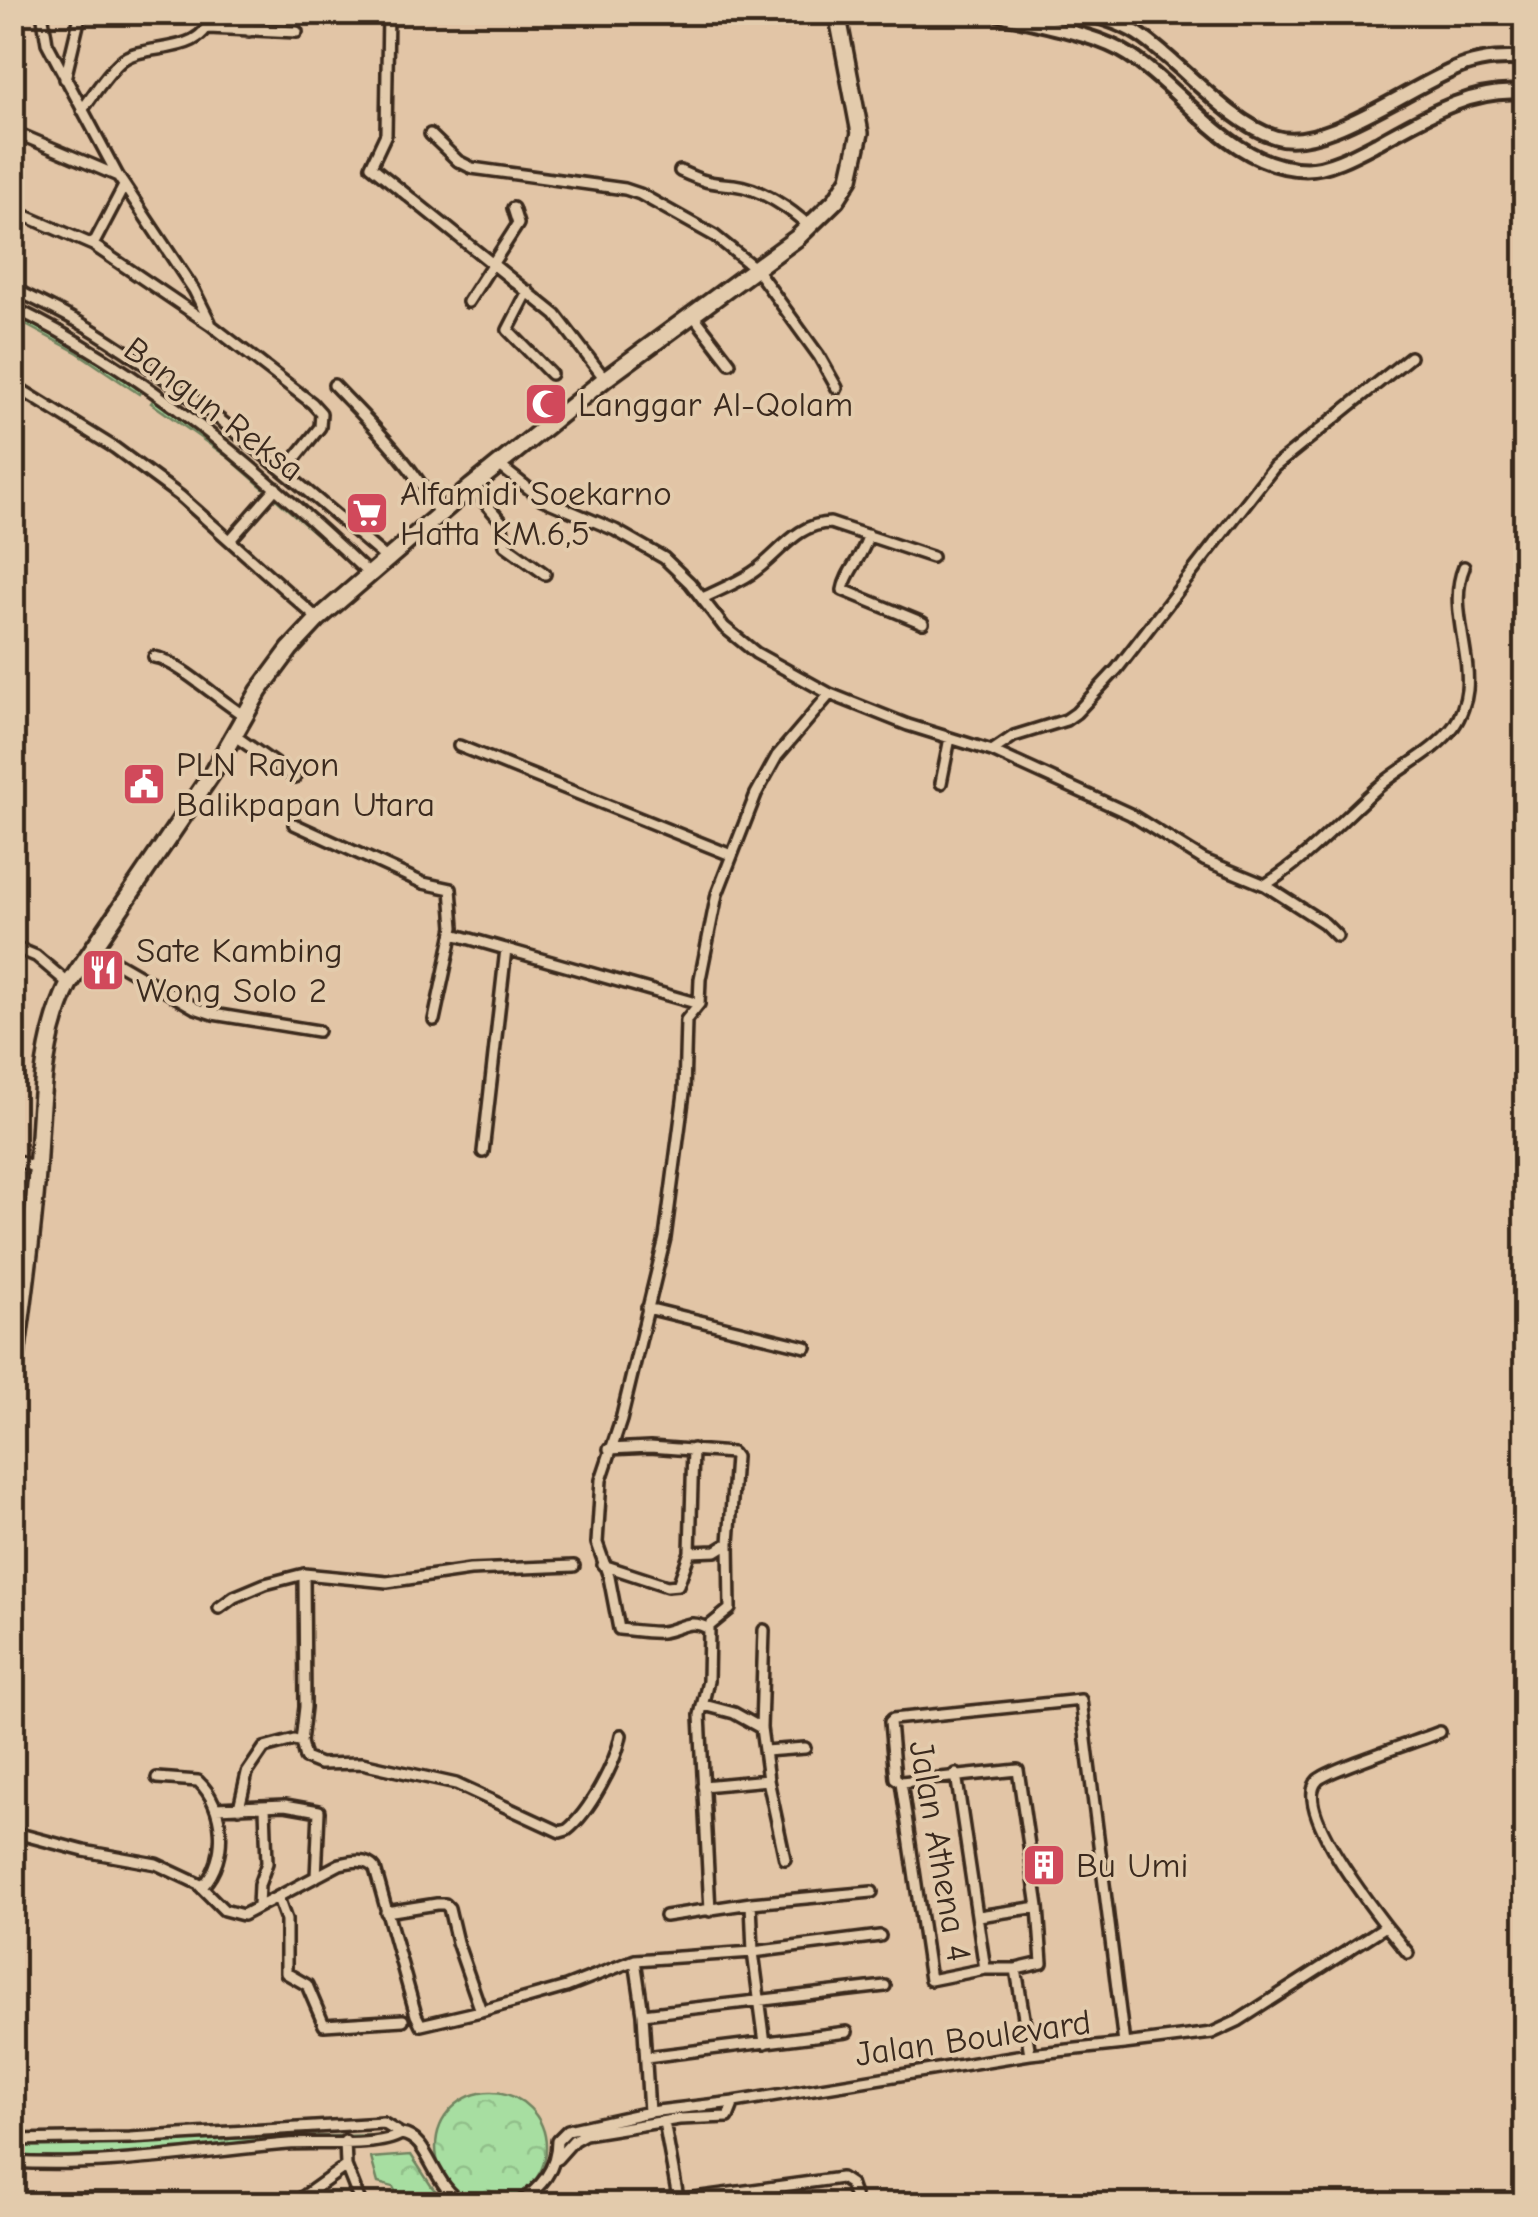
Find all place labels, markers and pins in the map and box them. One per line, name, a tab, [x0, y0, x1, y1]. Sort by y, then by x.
mosque icon: Langgar Al-Qolam	[523, 381, 569, 427]
place label: Langgar Al-Qolam	[578, 384, 853, 425]
place label: Alfamidi Soekarno Hatta KM.6,5	[400, 473, 672, 554]
supermarket icon: Alfamidi Soekarno Hatta KM.6,5	[344, 490, 390, 536]
place label: PLN Rayon Balikpapan Utara	[176, 744, 435, 825]
public building icon: PLN Rayon Balikpapan Utara	[121, 761, 167, 807]
place label: Sate Kambing Wong Solo 2	[136, 930, 343, 1011]
restaurant icon: Sate Kambing Wong Solo 2	[80, 947, 126, 993]
building icon: Bu Umi	[1021, 1842, 1067, 1888]
place label: Bu Umi	[1076, 1845, 1188, 1886]

